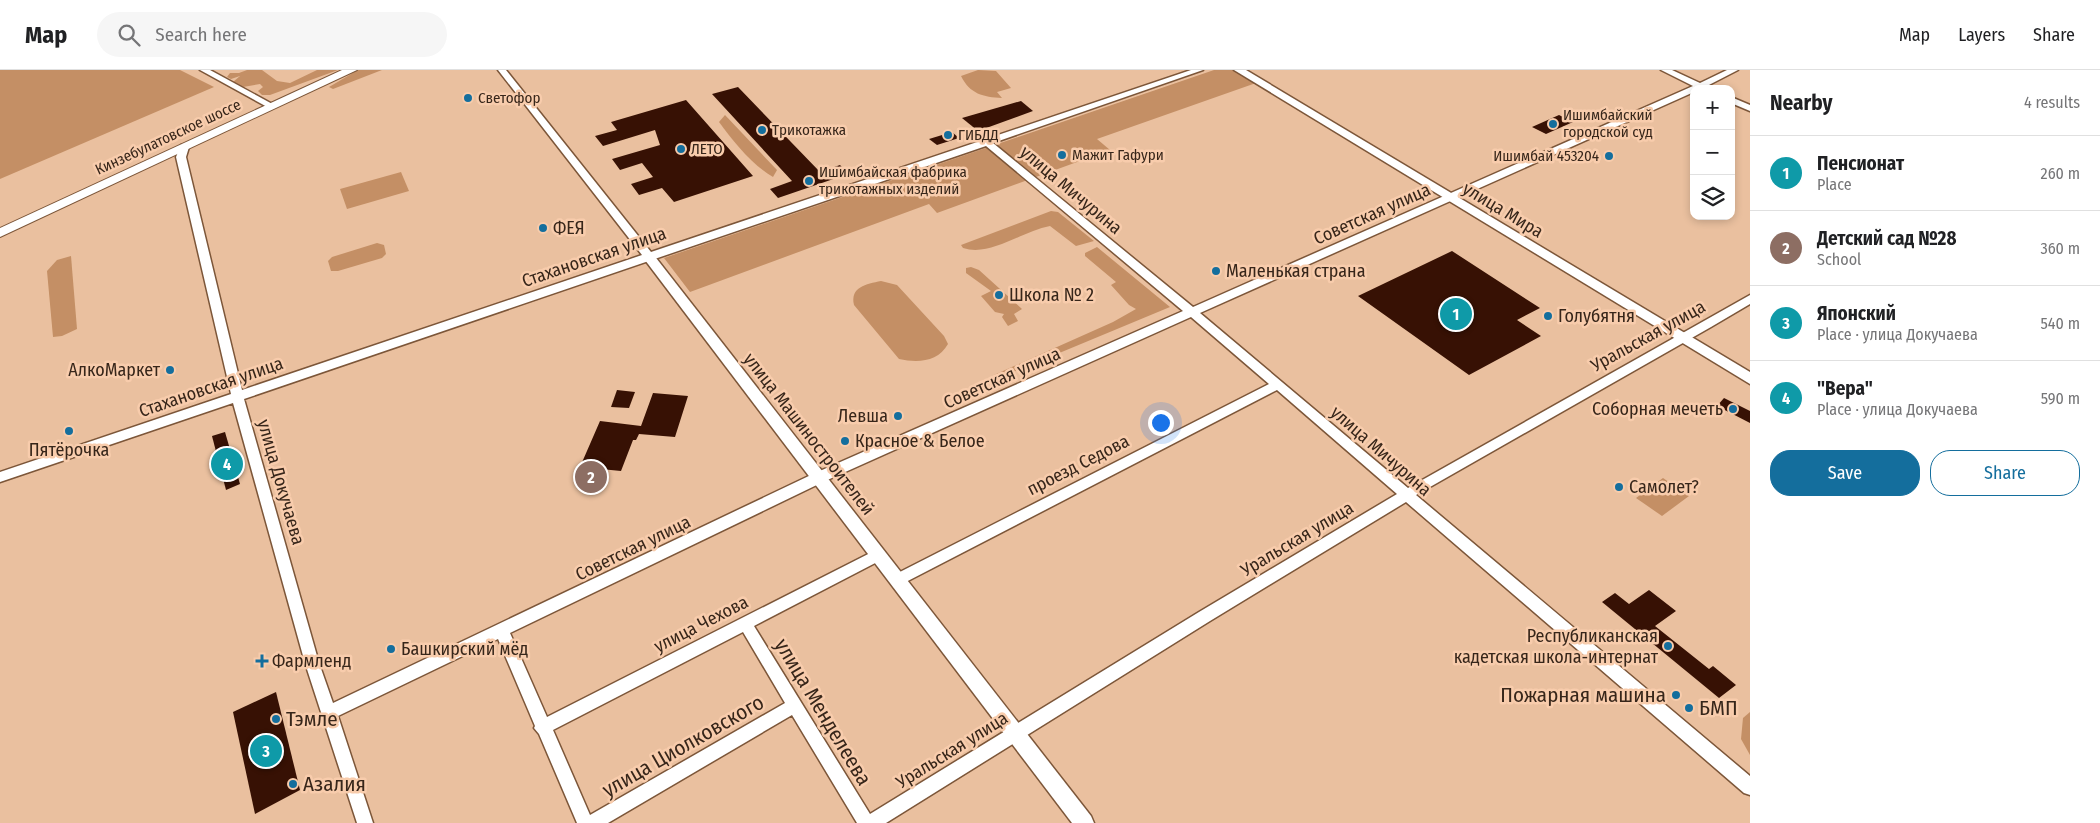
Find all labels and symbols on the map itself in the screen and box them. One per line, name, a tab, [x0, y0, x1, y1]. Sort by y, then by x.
place label: Светофор	[478, 89, 540, 107]
marker: Светофор	[462, 92, 474, 104]
street label: Кинзебулатовское шоссе	[92, 95, 244, 179]
place label: Ишимбайский городской суд	[1563, 106, 1653, 141]
marker: Ишимбайский городской суд	[1547, 118, 1559, 130]
place label: Трикотажка	[772, 121, 846, 139]
marker: Трикотажка	[756, 124, 768, 136]
place label: ГИБДД	[958, 126, 999, 144]
marker: ГИБДД	[942, 129, 954, 141]
place label: ЛЕТО	[691, 140, 723, 158]
street label: улица Мичурина	[1016, 141, 1127, 239]
marker: ЛЕТО	[675, 143, 687, 155]
place label: Мажит Гафури	[1072, 146, 1164, 164]
place label: Ишимбай 453204	[1493, 147, 1599, 165]
marker: Мажит Гафури	[1056, 149, 1068, 161]
marker: Ишимбай 453204	[1603, 150, 1615, 162]
place label: Ишимбайская фабрика трикотажных изделий	[819, 163, 967, 198]
marker: Ишимбайская фабрика трикотажных изделий	[803, 175, 815, 187]
street label: улица Мира	[1459, 177, 1547, 243]
street label: Советская улица	[1310, 178, 1434, 250]
place label: ФЕЯ	[553, 217, 585, 239]
street label: Стахановская улица	[519, 222, 669, 292]
marker: ФЕЯ	[537, 222, 549, 234]
place label: Маленькая страна	[1226, 260, 1366, 282]
marker: Маленькая страна	[1210, 265, 1222, 277]
place label: Школа № 2	[1009, 284, 1094, 306]
marker: Школа № 2	[993, 289, 1005, 301]
pin: 1	[1440, 295, 1472, 333]
street label: Уральская улица	[1586, 295, 1709, 377]
place label: Голубятня	[1558, 305, 1635, 327]
marker: Голубятня	[1542, 310, 1554, 322]
street label: Советская улица	[940, 342, 1064, 414]
street label: улица Машиностроителей	[739, 349, 879, 519]
street label: Стахановская улица	[136, 352, 286, 422]
place label: АлкоМаркет	[68, 359, 161, 381]
marker: АлкоМаркет	[164, 364, 176, 376]
place label: Соборная мечеть	[1592, 398, 1723, 420]
street label: улица Мичурина	[1326, 401, 1436, 501]
marker: Соборная мечеть	[1727, 403, 1739, 415]
place label: Левша	[838, 405, 888, 427]
marker: Левша	[892, 410, 904, 422]
your location	[1148, 410, 1174, 436]
street label: улица Докучаева	[253, 417, 309, 547]
marker: Пятёрочка	[63, 425, 75, 437]
place label: Красное & Белое	[855, 430, 985, 452]
street label: проезд Седова	[1023, 430, 1133, 500]
marker: Красное & Белое	[839, 435, 851, 447]
place label: Пятёрочка	[29, 439, 109, 461]
pin: 4	[211, 445, 243, 483]
pin: 2	[575, 458, 607, 496]
place label: Самолет?	[1629, 476, 1699, 498]
marker: Самолет?	[1613, 481, 1625, 493]
street label: Уральская улица	[1236, 497, 1357, 582]
street label: Советская улица	[572, 511, 694, 585]
street label: улица Чехова	[650, 591, 752, 657]
place label: Республиканская кадетская школа-интернат	[1454, 625, 1659, 668]
street label: улица Менделеева	[769, 634, 877, 790]
place label: Башкирский мёд	[401, 638, 528, 660]
marker: Республиканская кадетская школа-интернат	[1662, 640, 1674, 652]
marker: Башкирский мёд	[385, 643, 397, 655]
place label: Фармленд	[272, 650, 351, 672]
marker: Фармленд	[256, 655, 268, 667]
place label: Пожарная машина	[1500, 682, 1666, 708]
street label: улица Циолковского	[597, 689, 769, 803]
marker: Пожарная машина	[1670, 689, 1682, 701]
place label: БМП	[1699, 695, 1738, 721]
marker: БМП	[1683, 702, 1695, 714]
place label: Тэмле	[286, 706, 338, 732]
street label: Уральская улица	[891, 707, 1012, 794]
marker: Тэмле	[270, 713, 282, 725]
pin: 3	[250, 732, 282, 770]
place label: Азалия	[303, 771, 366, 797]
marker: Азалия	[287, 778, 299, 790]

